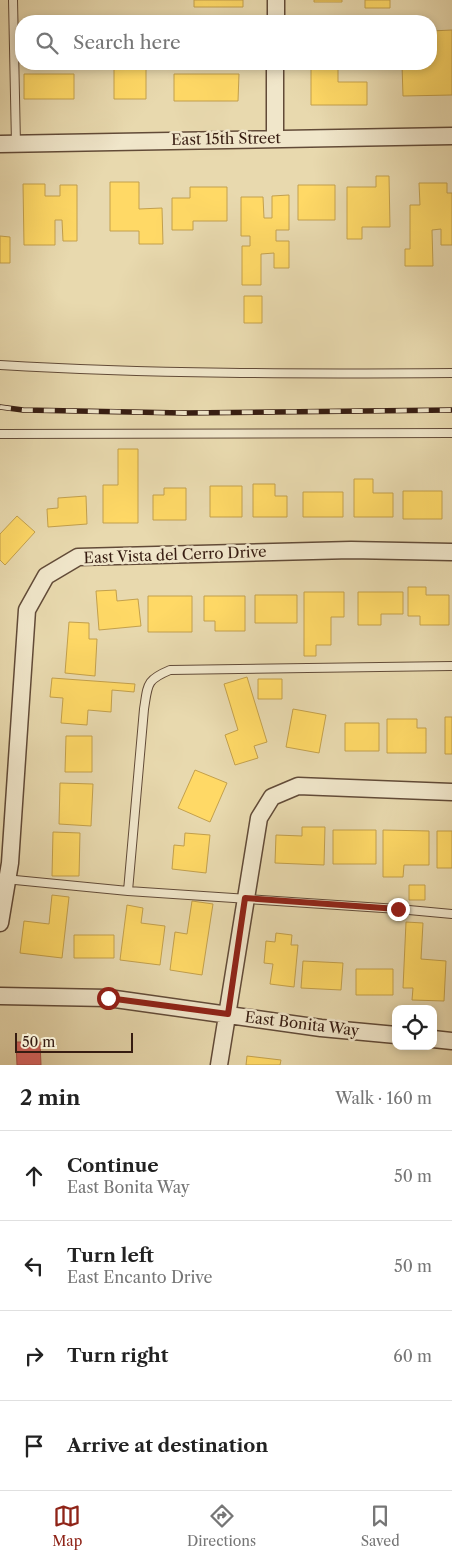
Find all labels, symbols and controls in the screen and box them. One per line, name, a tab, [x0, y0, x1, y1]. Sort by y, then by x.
search box	[15, 15, 437, 70]
icon: search	[33, 29, 61, 57]
text: Search here	[73, 31, 181, 54]
street label: East 15th Street	[171, 128, 282, 149]
street label: East Vista del Cerro Drive	[83, 542, 267, 567]
route end	[387, 898, 410, 921]
route start	[97, 987, 120, 1010]
map controls	[392, 1005, 437, 1050]
button: locate	[392, 1005, 437, 1050]
street label: East Bonita Way	[244, 1007, 361, 1040]
scale bar	[15, 1030, 132, 1053]
text: 50 m	[22, 1033, 55, 1051]
text: 2 min	[20, 1085, 80, 1110]
text: Walk · 160 m	[335, 1088, 432, 1108]
text: Continue	[67, 1154, 159, 1177]
icon: ahead	[20, 1162, 48, 1190]
text: 50 m	[394, 1166, 432, 1186]
text: East Bonita Way	[67, 1177, 190, 1197]
text: Turn left	[67, 1244, 154, 1267]
icon: left	[20, 1252, 48, 1280]
text: 50 m	[394, 1256, 432, 1276]
text: East Encanto Drive	[67, 1267, 212, 1287]
icon: right	[20, 1342, 48, 1370]
text: Turn right	[67, 1344, 168, 1367]
text: 60 m	[393, 1346, 432, 1366]
icon: arrive	[20, 1432, 48, 1460]
text: Arrive at destination	[67, 1434, 268, 1457]
tab: Map	[52, 1502, 82, 1550]
tab: Directions	[187, 1502, 256, 1550]
tab: Saved	[361, 1502, 400, 1550]

